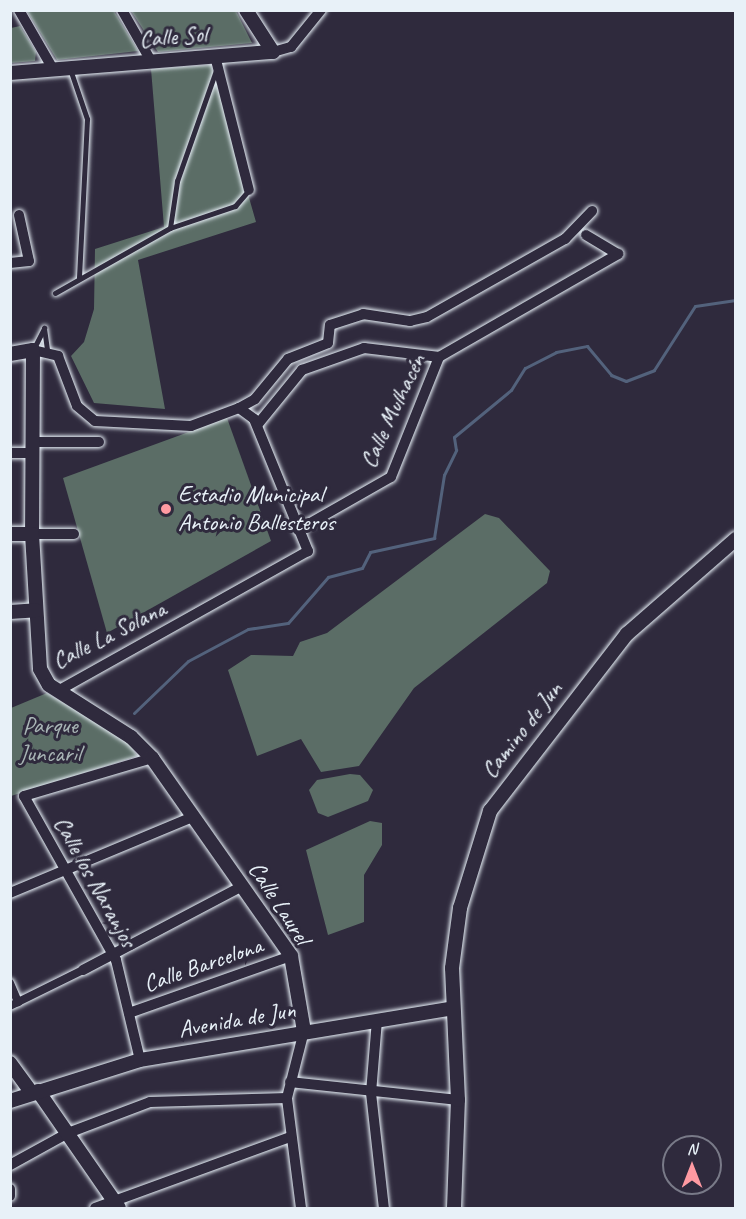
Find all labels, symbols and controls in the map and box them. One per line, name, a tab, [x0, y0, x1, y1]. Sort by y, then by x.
street label: Calle Sol	[138, 20, 208, 54]
street label: Calle Mulhacén	[354, 350, 432, 472]
place label: Estadio Municipal Antonio Ballesteros	[178, 481, 335, 537]
marker: Estadio Municipal Antonio Ballesteros	[159, 502, 173, 516]
street label: Calle La Solana	[47, 594, 171, 676]
street label: Camino de Jun	[475, 676, 569, 784]
park label: Parque Juncaril	[19, 712, 81, 768]
street label: Calle los Naranjos	[47, 811, 143, 953]
street label: Calle Laurel	[241, 856, 317, 950]
street label: Calle Barcelona	[139, 931, 267, 999]
street label: Avenida de Jun	[177, 996, 297, 1044]
north arrow	[662, 1135, 722, 1195]
text: N	[687, 1139, 697, 1159]

